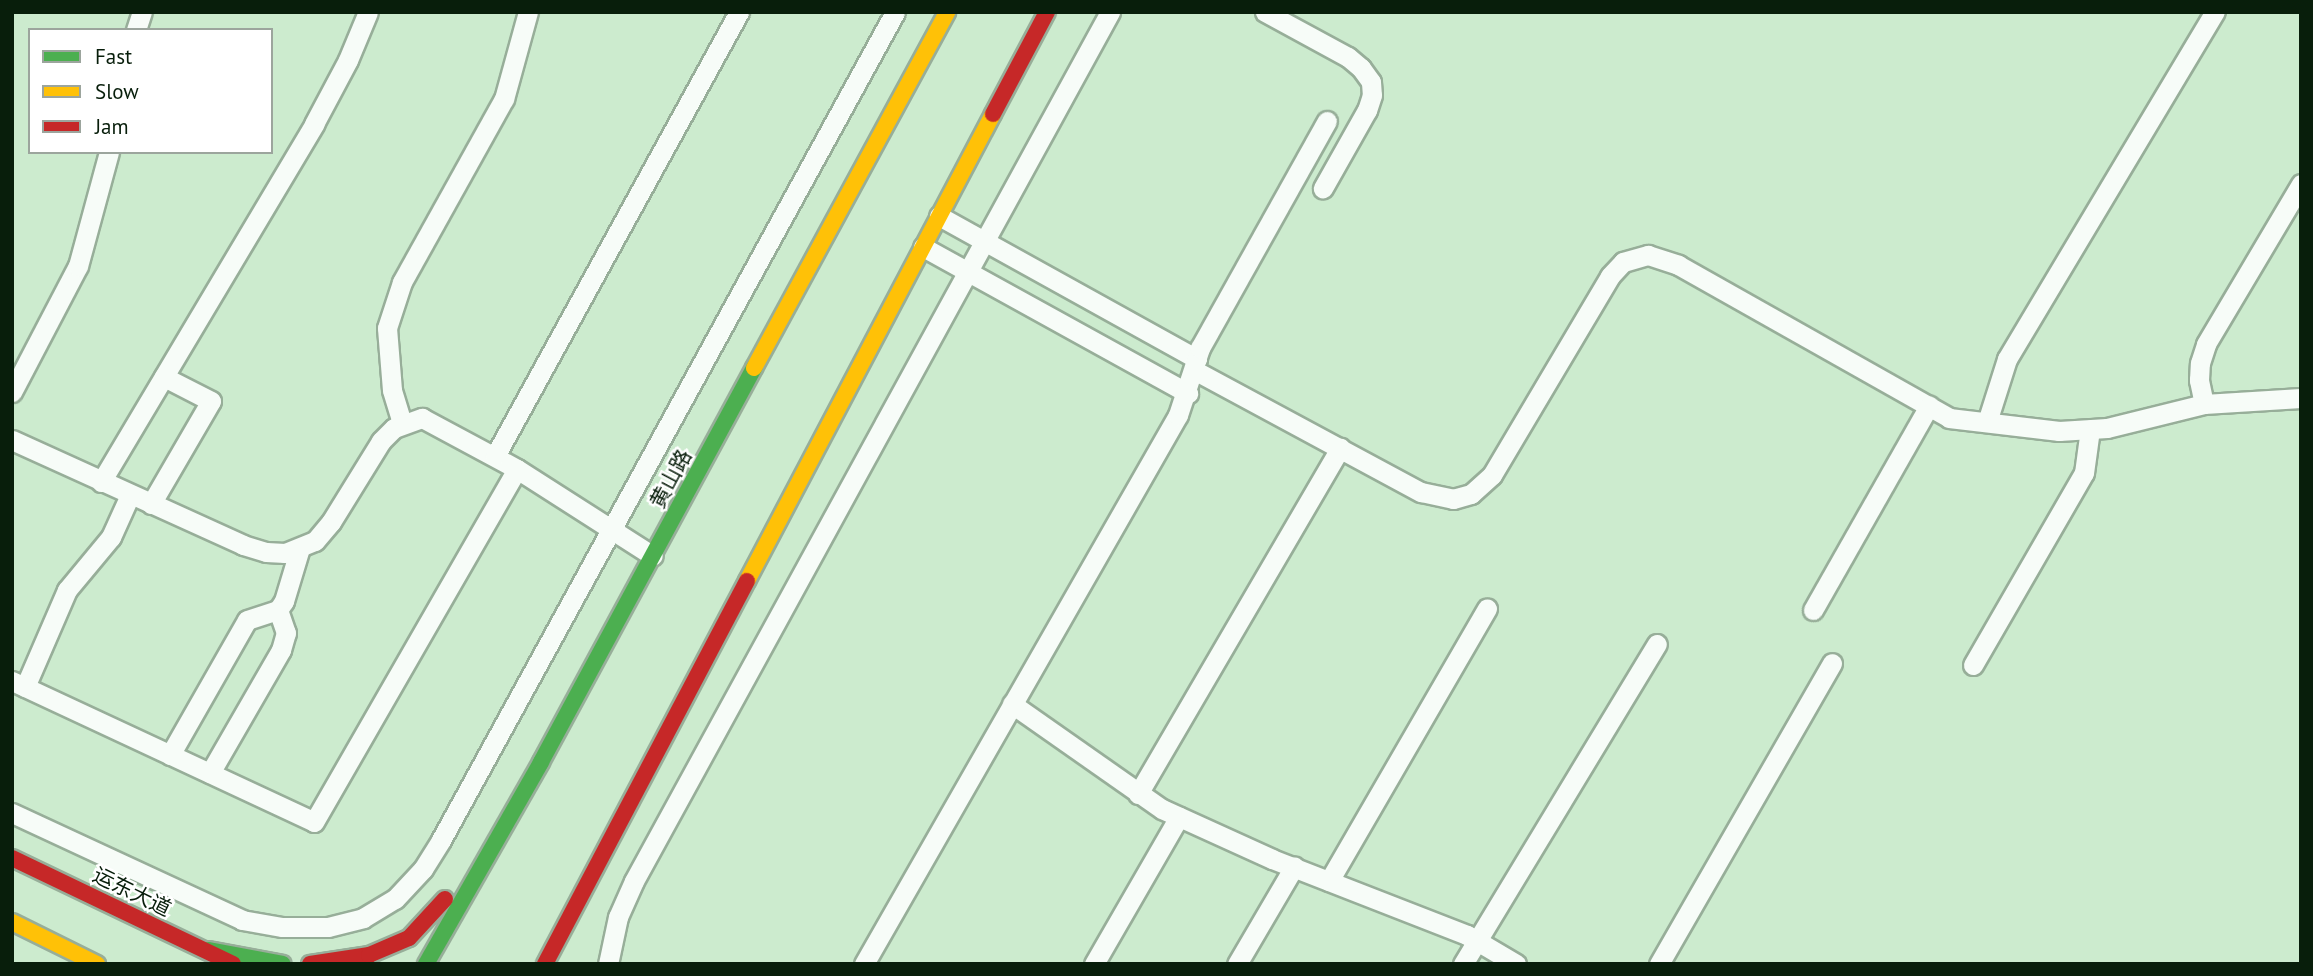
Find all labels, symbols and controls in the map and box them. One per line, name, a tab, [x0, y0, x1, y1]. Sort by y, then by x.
legend	[28, 28, 273, 154]
text: Fast	[95, 43, 132, 70]
text: Slow	[95, 78, 139, 105]
text: Jam	[95, 113, 129, 140]
street label: 黄山路	[645, 445, 697, 513]
street label: 运东大道	[89, 862, 175, 922]

